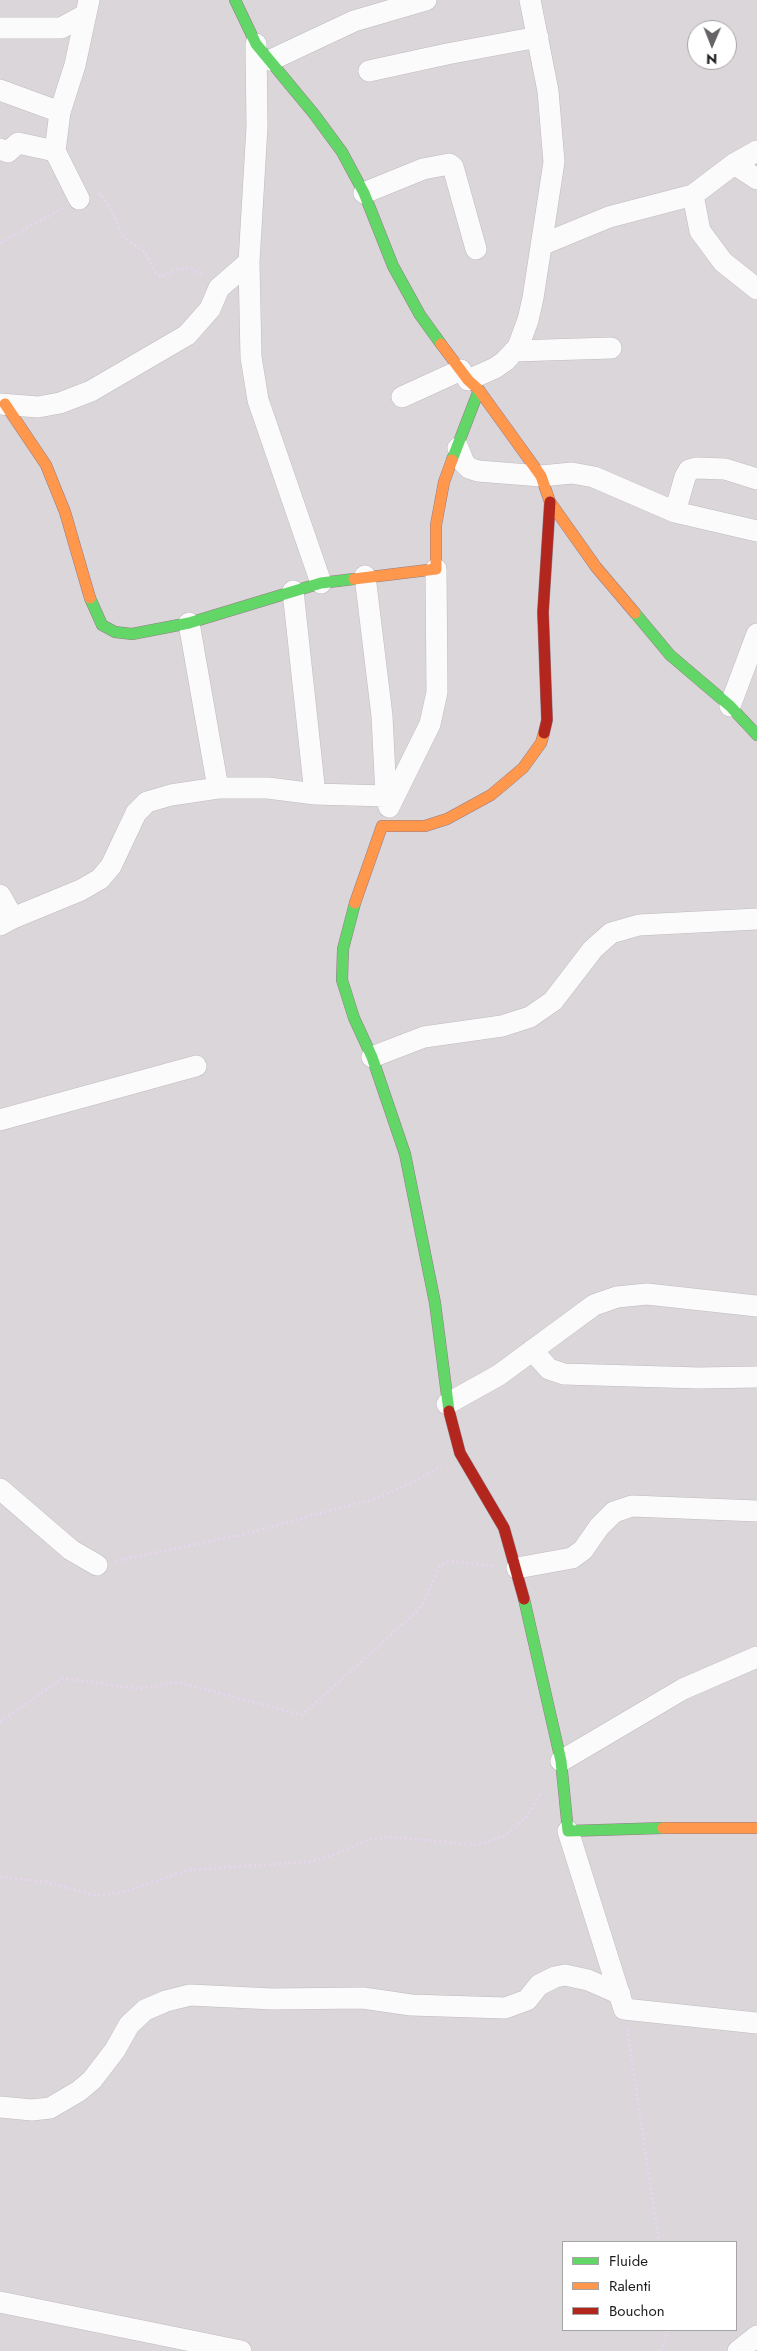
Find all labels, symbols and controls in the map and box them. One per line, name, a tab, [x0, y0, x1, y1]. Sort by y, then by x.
north arrow	[687, 20, 737, 70]
text: N	[706, 49, 717, 69]
legend	[562, 2241, 737, 2331]
text: Fluide	[609, 2250, 648, 2272]
text: Ralenti	[609, 2275, 651, 2297]
text: Bouchon	[609, 2300, 665, 2322]

